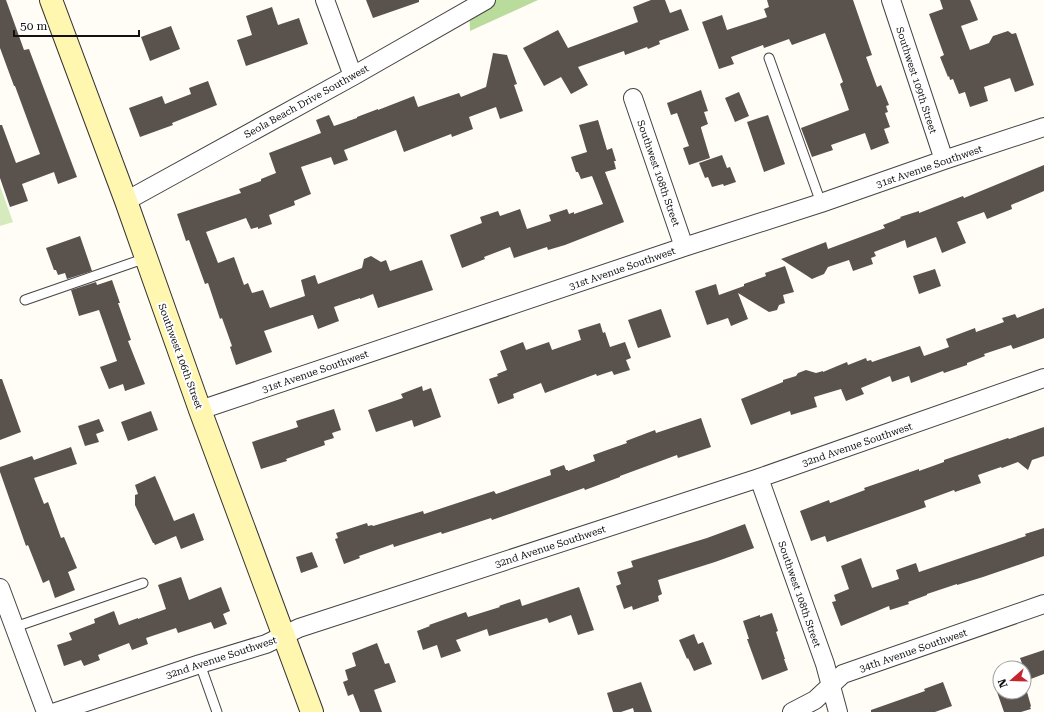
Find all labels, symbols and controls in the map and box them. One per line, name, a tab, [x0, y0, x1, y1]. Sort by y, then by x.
scale bar	[14, 12, 139, 38]
text: 50 m	[20, 19, 47, 33]
street label: Southwest 109th Street	[894, 25, 939, 135]
street label: Seola Beach Drive Southwest	[242, 62, 371, 140]
street label: Southwest 108th Street	[635, 119, 682, 228]
street label: 31st Avenue Southwest	[875, 143, 984, 190]
street label: 31st Avenue Southwest	[568, 245, 677, 292]
street label: Southwest 106th Street	[156, 302, 205, 411]
street label: 31st Avenue Southwest	[261, 348, 370, 395]
street label: 32nd Avenue Southwest	[801, 420, 914, 469]
street label: 32nd Avenue Southwest	[493, 523, 607, 570]
street label: Southwest 108th Street	[776, 540, 823, 649]
street label: 34th Avenue Southwest	[858, 627, 969, 674]
street label: 32nd Avenue Southwest	[164, 634, 278, 681]
north arrow	[992, 660, 1032, 700]
text: N	[995, 677, 1011, 689]

